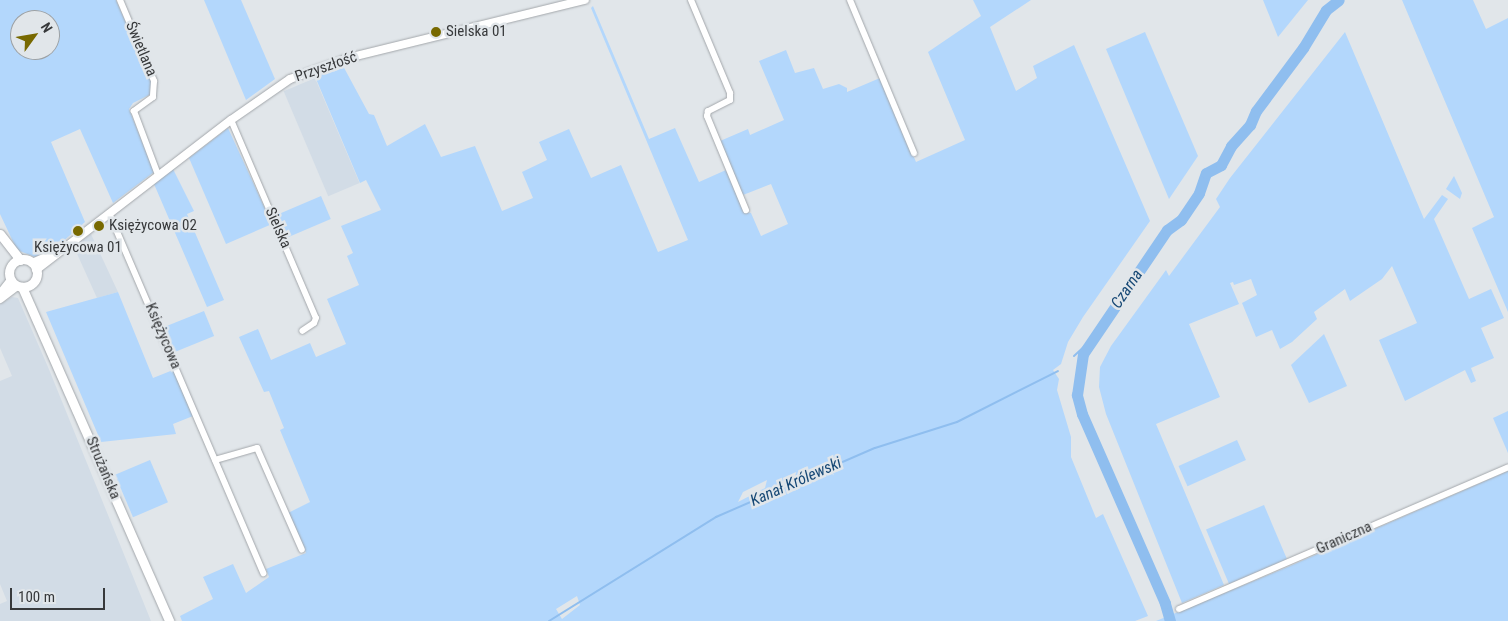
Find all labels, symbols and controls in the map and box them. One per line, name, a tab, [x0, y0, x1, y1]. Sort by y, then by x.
north arrow	[10, 10, 60, 60]
street label: Świetlana	[121, 19, 161, 79]
text: N	[38, 20, 56, 35]
place label: Sielska 01	[446, 23, 507, 41]
marker: Sielska 01	[430, 26, 442, 38]
street label: Przyszłość	[293, 48, 359, 86]
street label: Sielska	[261, 205, 295, 251]
place label: Księżycowa 02	[109, 217, 197, 235]
marker: Księżycowa 02	[93, 220, 105, 232]
marker: Księżycowa 01	[72, 225, 84, 237]
place label: Księżycowa 01	[34, 239, 122, 257]
water label: Czarna	[1107, 266, 1147, 312]
street label: Księżycowa	[141, 300, 185, 372]
street label: Strużańska	[82, 434, 124, 502]
water label: Kanał Królewski	[747, 453, 845, 511]
street label: Graniczna	[1313, 518, 1375, 558]
scale bar	[12, 578, 108, 610]
text: 100 m	[18, 588, 55, 606]

